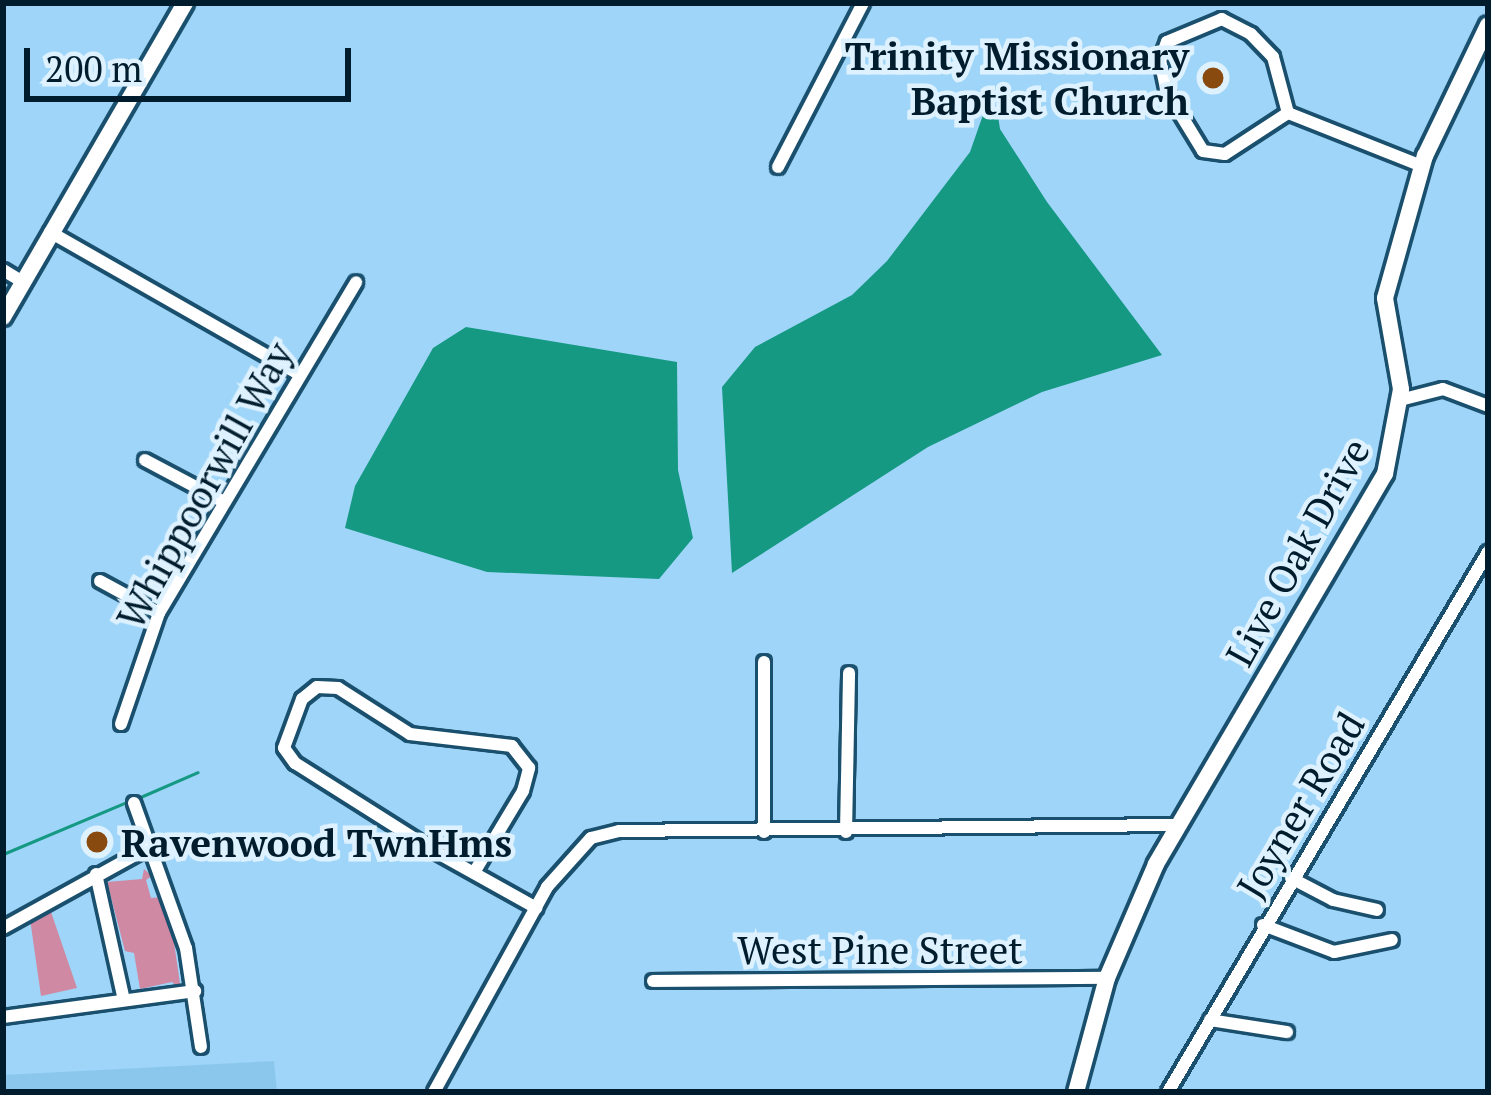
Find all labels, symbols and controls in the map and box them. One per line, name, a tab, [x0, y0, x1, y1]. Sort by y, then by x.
scale bar	[30, 24, 357, 98]
place label: Trinity Missionary Baptist Church	[845, 33, 1189, 124]
text: 200 m	[45, 45, 142, 92]
marker: Trinity Missionary Baptist Church	[1200, 65, 1226, 91]
street label: Whippoorwill Way	[106, 334, 302, 636]
street label: Live Oak Drive	[1215, 430, 1379, 674]
street label: Joyner Road	[1226, 704, 1374, 906]
place label: Ravenwood TwnHms	[121, 819, 512, 865]
marker: Ravenwood TwnHms	[84, 829, 110, 855]
street label: West Pine Street	[737, 926, 1023, 972]

